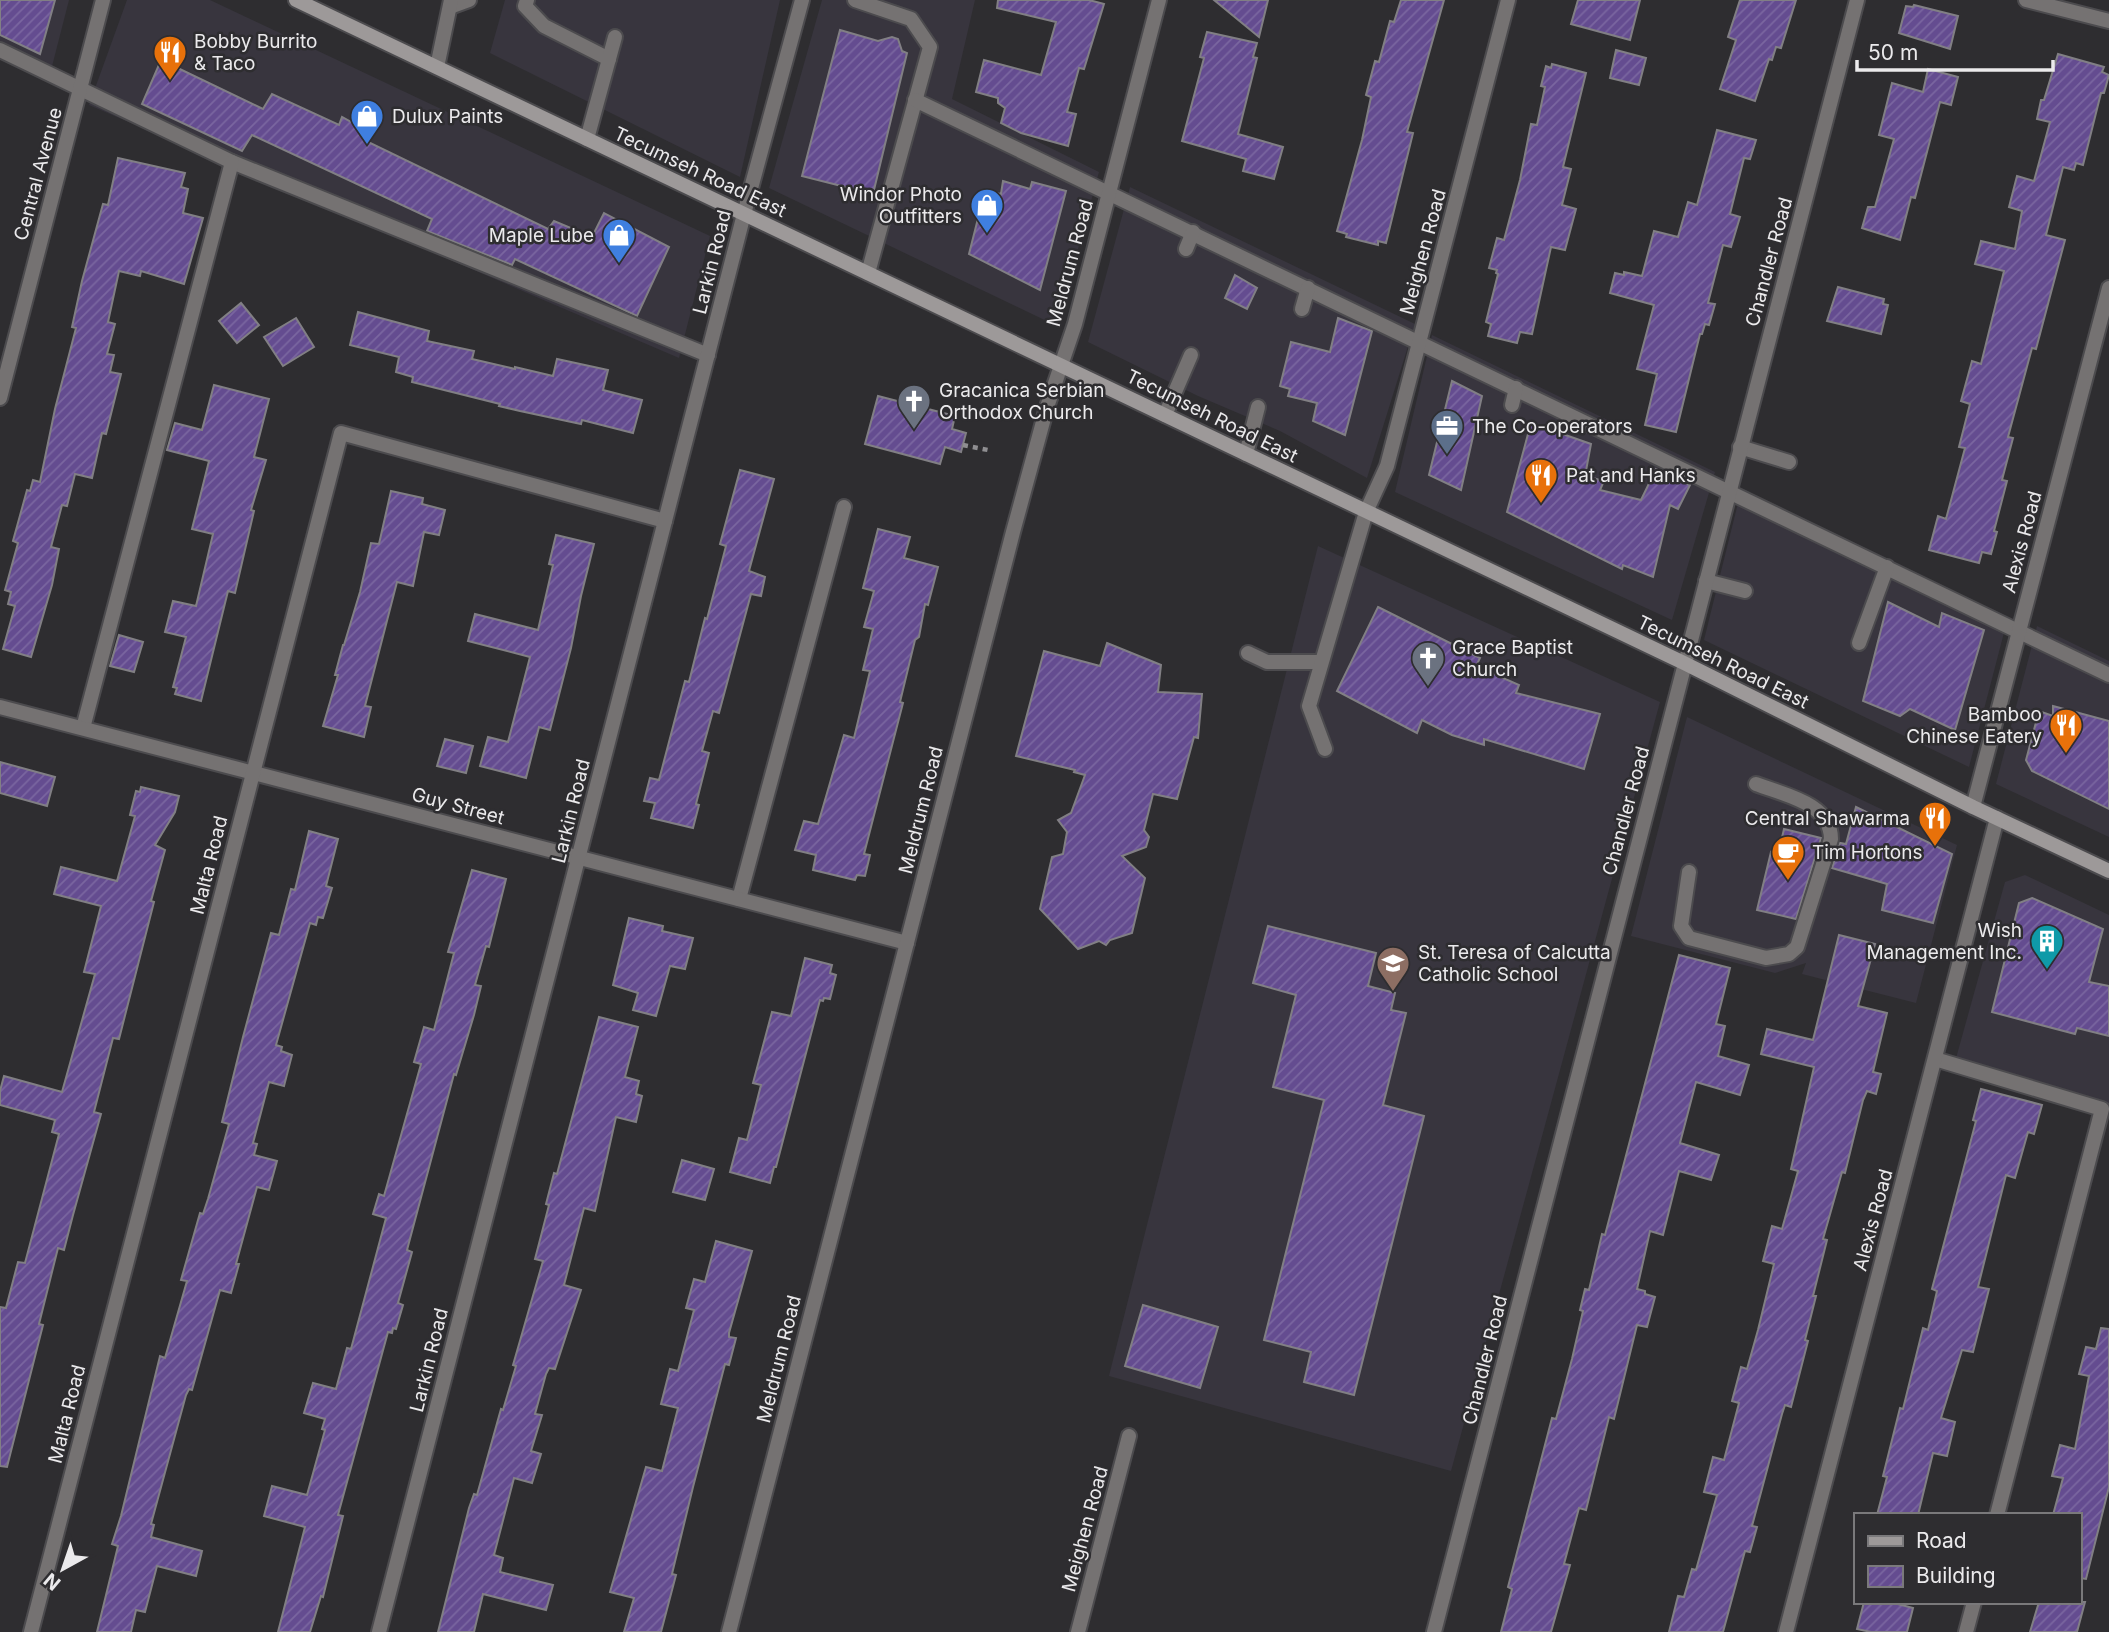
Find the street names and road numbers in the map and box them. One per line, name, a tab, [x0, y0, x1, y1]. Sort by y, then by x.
street label: Central Avenue	[9, 105, 67, 243]
street label: Tecumseh Road East	[610, 122, 790, 222]
street label: Meighen Road	[1395, 187, 1451, 317]
street label: Chandler Road	[1741, 195, 1797, 329]
street label: Meldrum Road	[1042, 197, 1098, 329]
street label: Larkin Road	[688, 208, 736, 316]
street label: Tecumseh Road East	[1123, 365, 1301, 467]
street label: Alexis Road	[1997, 489, 2047, 595]
street label: Tecumseh Road East	[1634, 611, 1812, 713]
street label: Meldrum Road	[894, 744, 948, 876]
street label: Chandler Road	[1598, 744, 1654, 878]
street label: Larkin Road	[547, 757, 595, 865]
street label: Guy Street	[409, 783, 507, 829]
street label: Malta Road	[186, 813, 232, 917]
street label: Alexis Road	[1848, 1167, 1898, 1273]
street label: Meldrum Road	[752, 1293, 806, 1425]
street label: Chandler Road	[1458, 1293, 1512, 1427]
street label: Larkin Road	[405, 1306, 453, 1414]
street label: Malta Road	[44, 1362, 90, 1466]
street label: Meighen Road	[1057, 1464, 1113, 1594]

